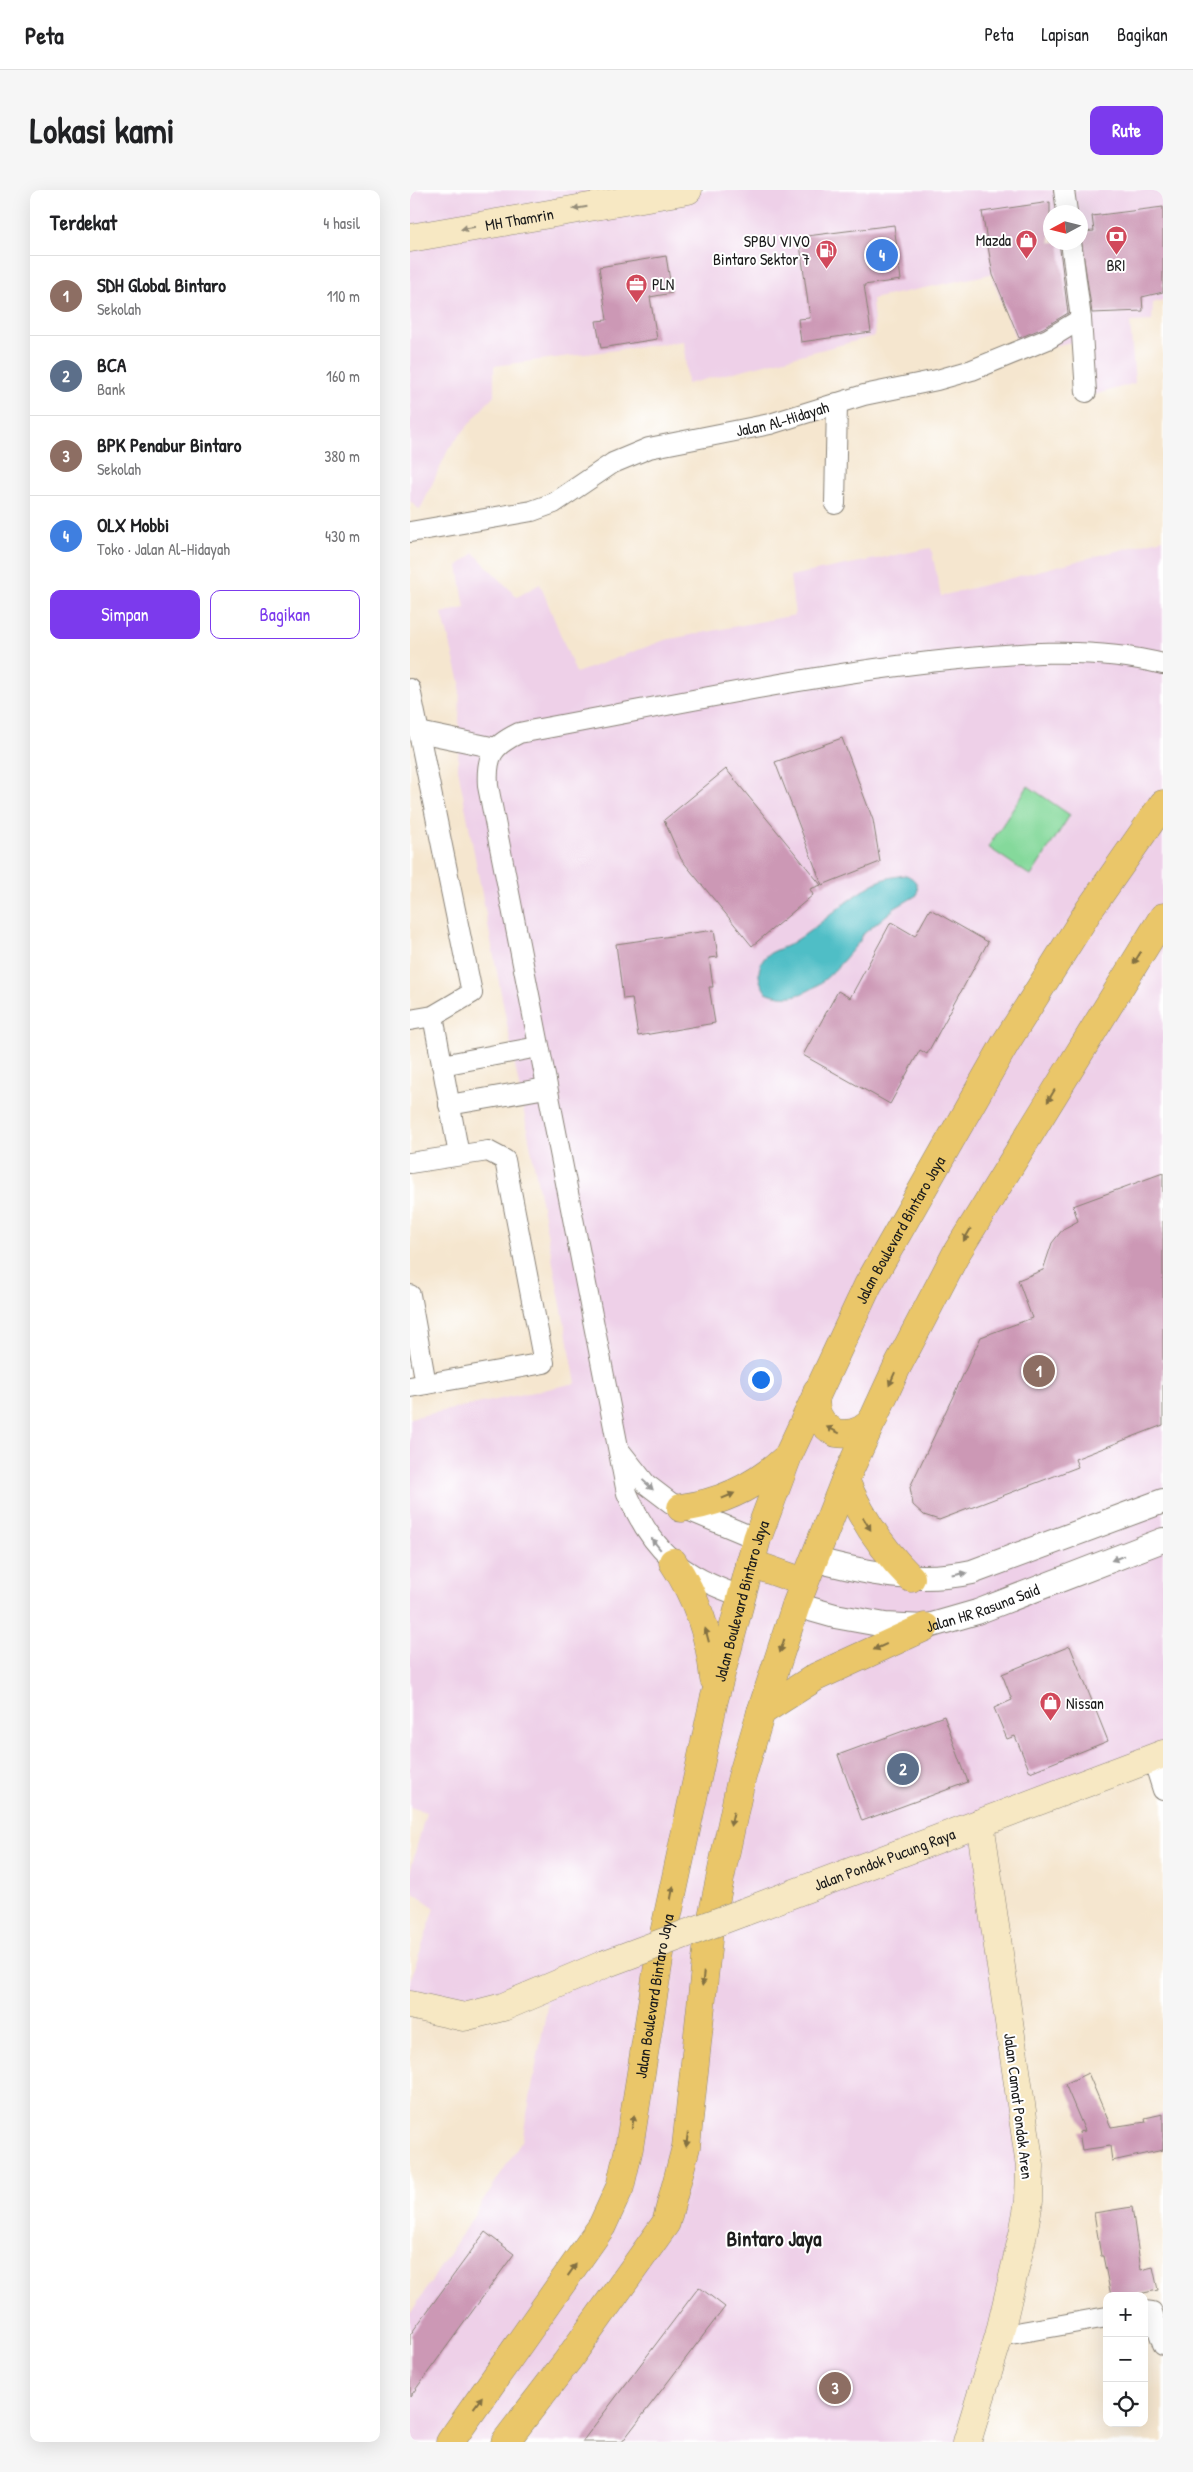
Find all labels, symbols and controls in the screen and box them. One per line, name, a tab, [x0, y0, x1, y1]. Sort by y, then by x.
text: Peta	[25, 19, 64, 51]
text: Peta	[984, 22, 1013, 47]
text: Lapisan	[1041, 22, 1089, 47]
text: Bagikan	[1117, 22, 1168, 47]
button: Rute	[1090, 106, 1163, 155]
text: Lokasi kami	[30, 107, 175, 154]
street label: MH Thamrin	[483, 202, 555, 236]
one-way arrow	[572, 205, 588, 213]
north arrow	[1043, 205, 1088, 250]
text: Terdekat	[50, 208, 117, 237]
text: 4 hasil	[323, 212, 360, 234]
one-way arrow	[459, 224, 475, 232]
bank icon: BRI	[1104, 224, 1128, 255]
shop icon: Mazda	[1015, 228, 1039, 259]
place label: Mazda	[976, 229, 1011, 251]
place label: SPBU VIVO Bintaro Sektor 7	[713, 230, 810, 270]
pin: 4	[866, 236, 898, 274]
fuel station icon: SPBU VIVO Bintaro Sektor 7	[814, 238, 838, 269]
place label: BRI	[1106, 254, 1126, 276]
text: SDH Global Bintaro	[97, 272, 226, 298]
office icon: PLN	[624, 272, 648, 303]
place label: PLN	[652, 273, 674, 295]
text: 1	[63, 285, 69, 307]
text: 110 m	[327, 285, 360, 307]
text: Sekolah	[97, 298, 141, 320]
text: BCA	[97, 352, 126, 378]
text: 2	[62, 365, 70, 387]
text: 160 m	[326, 365, 360, 387]
text: Bank	[97, 378, 125, 400]
street label: Jalan Al-Hidayah	[734, 395, 832, 442]
text: BPK Penabur Bintaro	[97, 432, 241, 458]
text: 3	[62, 445, 70, 467]
text: 380 m	[324, 445, 360, 467]
text: Sekolah	[97, 458, 141, 480]
text: OLX Mobbi	[97, 512, 169, 538]
text: 4	[63, 525, 69, 547]
text: 430 m	[325, 525, 360, 547]
text: Toko · Jalan Al-Hidayah	[97, 538, 230, 560]
button: Simpan	[50, 590, 200, 639]
button: Bagikan	[210, 590, 360, 639]
one-way arrow	[1132, 951, 1142, 965]
one-way arrow	[1046, 1089, 1056, 1102]
street label: Jalan Boulevard Bintaro Jaya	[850, 1152, 950, 1307]
one-way arrow	[963, 1227, 971, 1242]
pin: 1	[1023, 1352, 1055, 1390]
your location	[748, 1367, 774, 1393]
one-way arrow	[887, 1372, 895, 1386]
one-way arrow	[826, 1426, 841, 1434]
one-way arrow	[642, 1479, 654, 1491]
one-way arrow	[721, 1492, 736, 1500]
street label: Jalan Boulevard Bintaro Jaya	[708, 1517, 774, 1684]
one-way arrow	[862, 1517, 871, 1530]
one-way arrow	[651, 1537, 662, 1550]
one-way arrow	[1110, 1555, 1125, 1562]
one-way arrow	[952, 1570, 968, 1578]
street label: Jalan HR Rasuna Said	[923, 1578, 1042, 1637]
one-way arrow	[702, 1627, 710, 1642]
one-way arrow	[778, 1639, 785, 1654]
one-way arrow	[873, 1643, 887, 1651]
shop icon: Nissan	[1038, 1691, 1062, 1722]
place label: Nissan	[1066, 1692, 1104, 1714]
pin: 2	[887, 1750, 919, 1788]
one-way arrow	[728, 1812, 736, 1827]
street label: Jalan Pondok Pucung Raya	[811, 1822, 958, 1896]
one-way arrow	[669, 1884, 677, 1900]
street label: Jalan Boulevard Bintaro Jaya	[629, 1912, 679, 2080]
one-way arrow	[699, 1971, 707, 1987]
street label: Jalan Camat Pondok Aren	[999, 2032, 1039, 2180]
one-way arrow	[629, 2113, 637, 2129]
one-way arrow	[683, 2133, 691, 2149]
district label: Bintaro Jaya	[727, 2224, 822, 2254]
one-way arrow	[567, 2263, 577, 2277]
map controls	[1103, 2292, 1148, 2427]
button: +	[1103, 2292, 1148, 2337]
button: −	[1103, 2337, 1148, 2382]
pin: 3	[819, 2369, 851, 2407]
button: locate	[1103, 2382, 1148, 2427]
one-way arrow	[473, 2395, 483, 2409]

